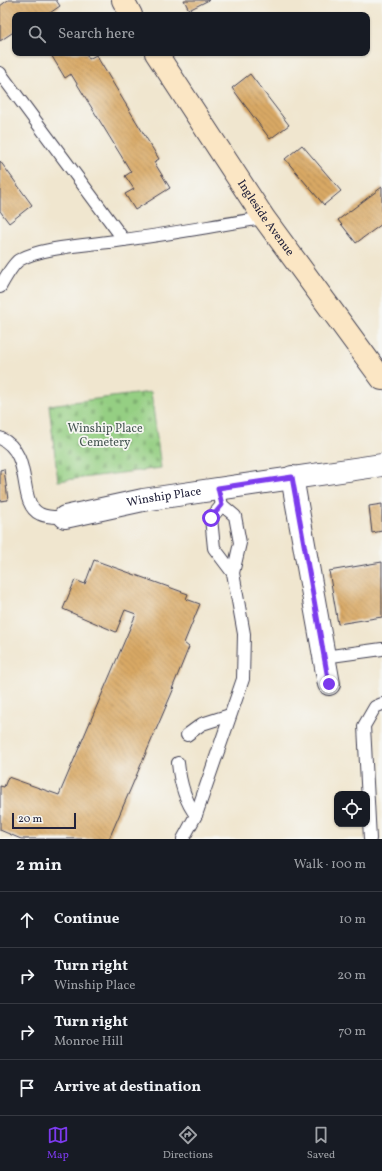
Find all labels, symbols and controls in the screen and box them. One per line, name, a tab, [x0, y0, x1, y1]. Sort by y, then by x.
search box	[12, 12, 370, 56]
icon: search	[26, 23, 48, 45]
text: Search here	[58, 24, 135, 45]
street label: Ingleside Avenue	[233, 177, 298, 260]
park label: Winship Place Cemetery	[67, 421, 143, 451]
street label: Winship Place	[125, 484, 203, 511]
route start	[202, 509, 220, 527]
route end	[320, 675, 338, 693]
map controls	[334, 791, 370, 827]
button: locate	[334, 791, 370, 827]
scale bar	[12, 811, 76, 830]
text: 20 m	[18, 812, 42, 827]
text: 2 min	[16, 854, 62, 877]
text: Walk · 100 m	[294, 856, 366, 874]
icon: ahead	[16, 909, 38, 931]
text: Continue	[54, 909, 119, 930]
text: 10 m	[339, 911, 366, 929]
text: Turn right	[54, 956, 128, 977]
icon: right	[16, 965, 38, 987]
text: 20 m	[337, 967, 366, 985]
text: Winship Place	[54, 977, 135, 995]
text: Turn right	[54, 1012, 128, 1033]
icon: right	[16, 1021, 38, 1043]
text: 70 m	[338, 1023, 366, 1041]
text: Monroe Hill	[54, 1033, 123, 1051]
icon: arrive	[16, 1077, 38, 1099]
text: Arrive at destination	[54, 1077, 201, 1098]
tab: Map	[47, 1124, 69, 1163]
tab: Directions	[163, 1124, 213, 1163]
tab: Saved	[307, 1124, 335, 1163]

